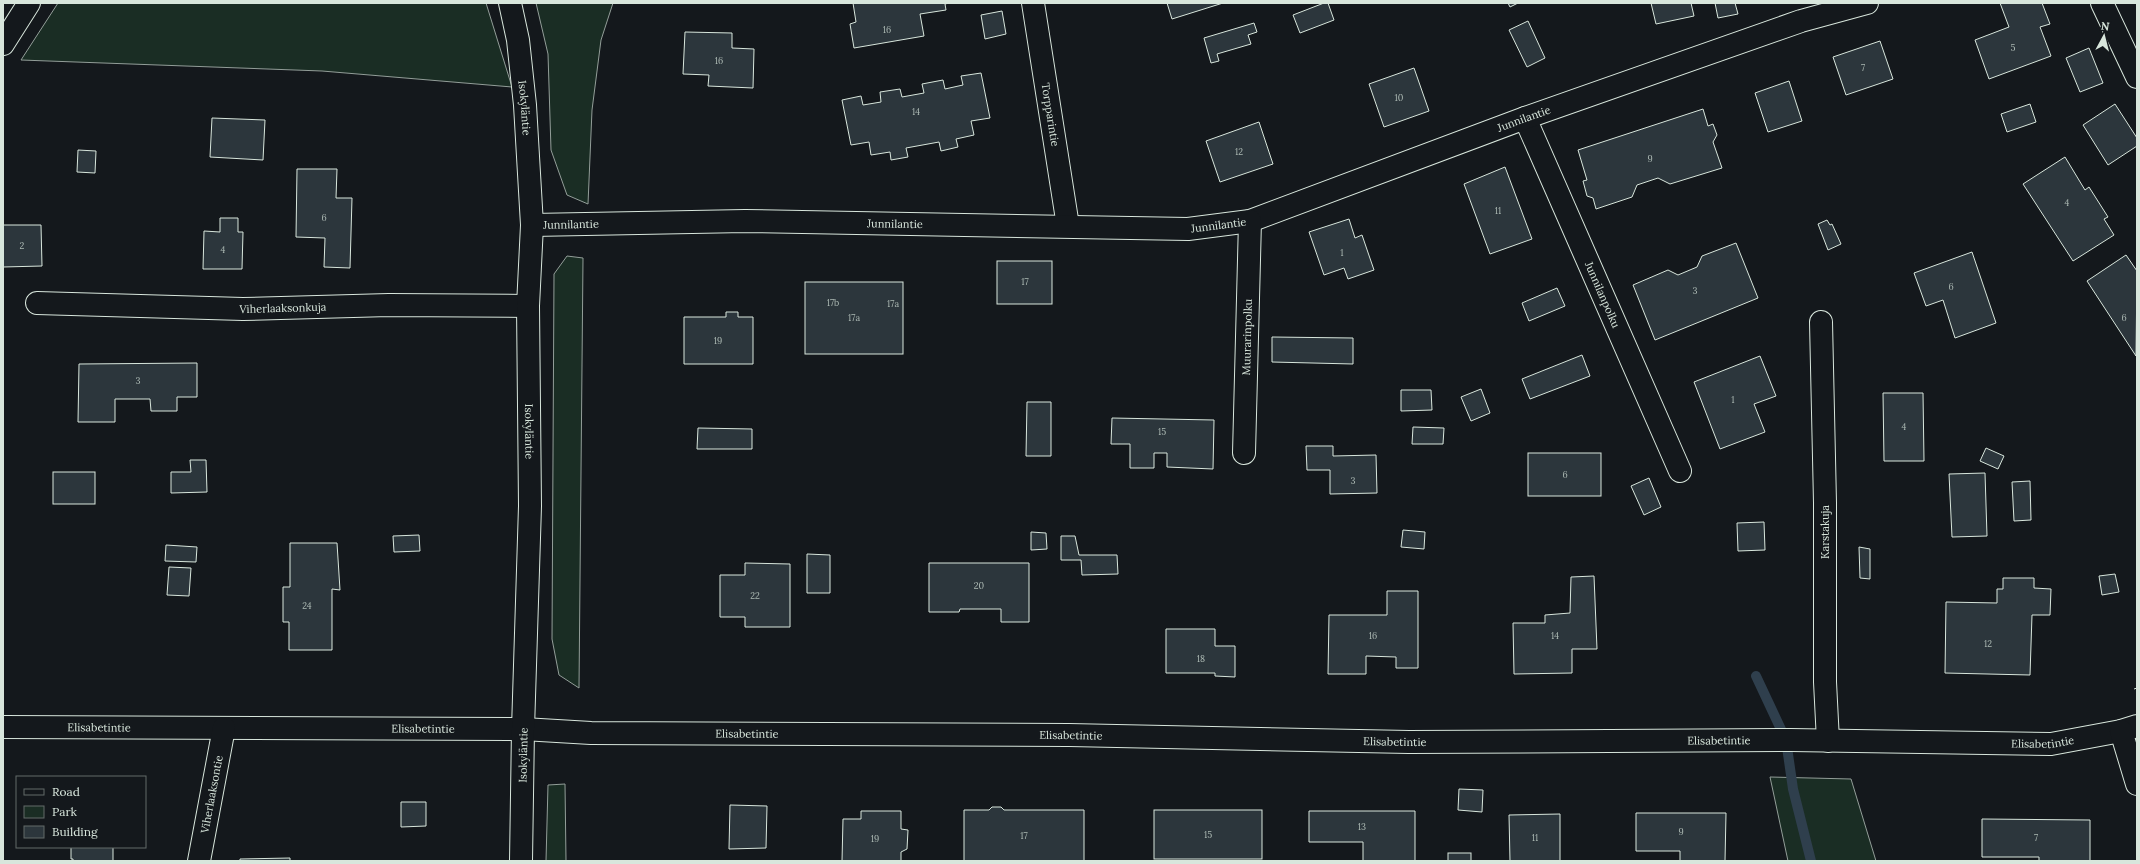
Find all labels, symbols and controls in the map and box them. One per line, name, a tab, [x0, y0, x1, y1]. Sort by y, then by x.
north arrow	[2084, 16, 2124, 56]
text: N	[2100, 19, 2111, 34]
house number: 16	[883, 24, 891, 35]
house number: 5	[2011, 42, 2016, 53]
house number: 16	[715, 55, 723, 66]
house number: 7	[1861, 62, 1865, 73]
street label: Isokyläntie	[515, 79, 534, 136]
street label: Torpparintie	[1039, 82, 1062, 148]
house number: 10	[1395, 92, 1404, 103]
street label: Junnilantie	[1494, 103, 1552, 135]
house number: 14	[912, 106, 920, 117]
house number: 12	[1235, 146, 1243, 157]
house number: 9	[1647, 153, 1653, 164]
house number: 4	[2065, 197, 2070, 208]
house number: 11	[1495, 205, 1501, 216]
house number: 6	[321, 212, 327, 223]
street label: Junnilantie	[1189, 215, 1247, 236]
street label: Junnilantie	[866, 216, 923, 231]
street label: Junnilantie	[542, 217, 599, 232]
house number: 2	[20, 240, 25, 251]
house number: 4	[221, 244, 226, 255]
house number: 1	[1340, 247, 1344, 258]
street label: Junnilanpolku	[1582, 258, 1623, 330]
house number: 17	[1021, 276, 1029, 287]
house number: 6	[1948, 281, 1954, 292]
house number: 3	[1692, 285, 1698, 296]
house number: 17b	[827, 297, 839, 308]
house number: 17a	[887, 298, 899, 309]
street label: Muurarinpolku	[1239, 298, 1255, 376]
street label: Viherlaaksonkuja	[238, 300, 327, 316]
house number: 17a	[848, 312, 860, 323]
house number: 6	[2121, 312, 2127, 323]
house number: 19	[714, 335, 722, 346]
house number: 3	[135, 375, 141, 386]
house number: 1	[1731, 394, 1735, 405]
street label: Isokyläntie	[522, 404, 537, 459]
house number: 4	[1902, 421, 1907, 432]
house number: 15	[1158, 426, 1166, 437]
house number: 6	[1562, 469, 1568, 480]
house number: 3	[1350, 475, 1356, 486]
street label: Karstakuja	[1818, 505, 1832, 559]
house number: 20	[974, 580, 985, 591]
house number: 22	[750, 590, 760, 601]
house number: 24	[302, 600, 312, 611]
house number: 16	[1369, 630, 1377, 641]
house number: 14	[1551, 630, 1559, 641]
house number: 12	[1984, 638, 1992, 649]
house number: 18	[1197, 653, 1205, 664]
street label: Elisabetintie	[67, 720, 131, 734]
street label: Elisabetintie	[391, 721, 455, 736]
street label: Isokyläntie	[516, 727, 530, 783]
street label: Elisabetintie	[715, 727, 779, 741]
street label: Elisabetintie	[1039, 728, 1103, 743]
street label: Elisabetintie	[1687, 733, 1751, 748]
street label: Elisabetintie	[2011, 733, 2075, 751]
street label: Elisabetintie	[1363, 734, 1427, 749]
street label: Viherlaaksontie	[197, 754, 226, 835]
legend	[16, 776, 146, 848]
text: Road	[52, 784, 80, 799]
text: Park	[52, 804, 78, 819]
house number: 13	[1358, 821, 1366, 832]
text: Building	[52, 824, 98, 839]
house number: 9	[1678, 826, 1684, 837]
house number: 15	[1204, 829, 1212, 840]
house number: 17	[1020, 830, 1028, 841]
house number: 11	[1532, 832, 1538, 843]
house number: 7	[2034, 832, 2038, 843]
house number: 19	[871, 833, 879, 844]

